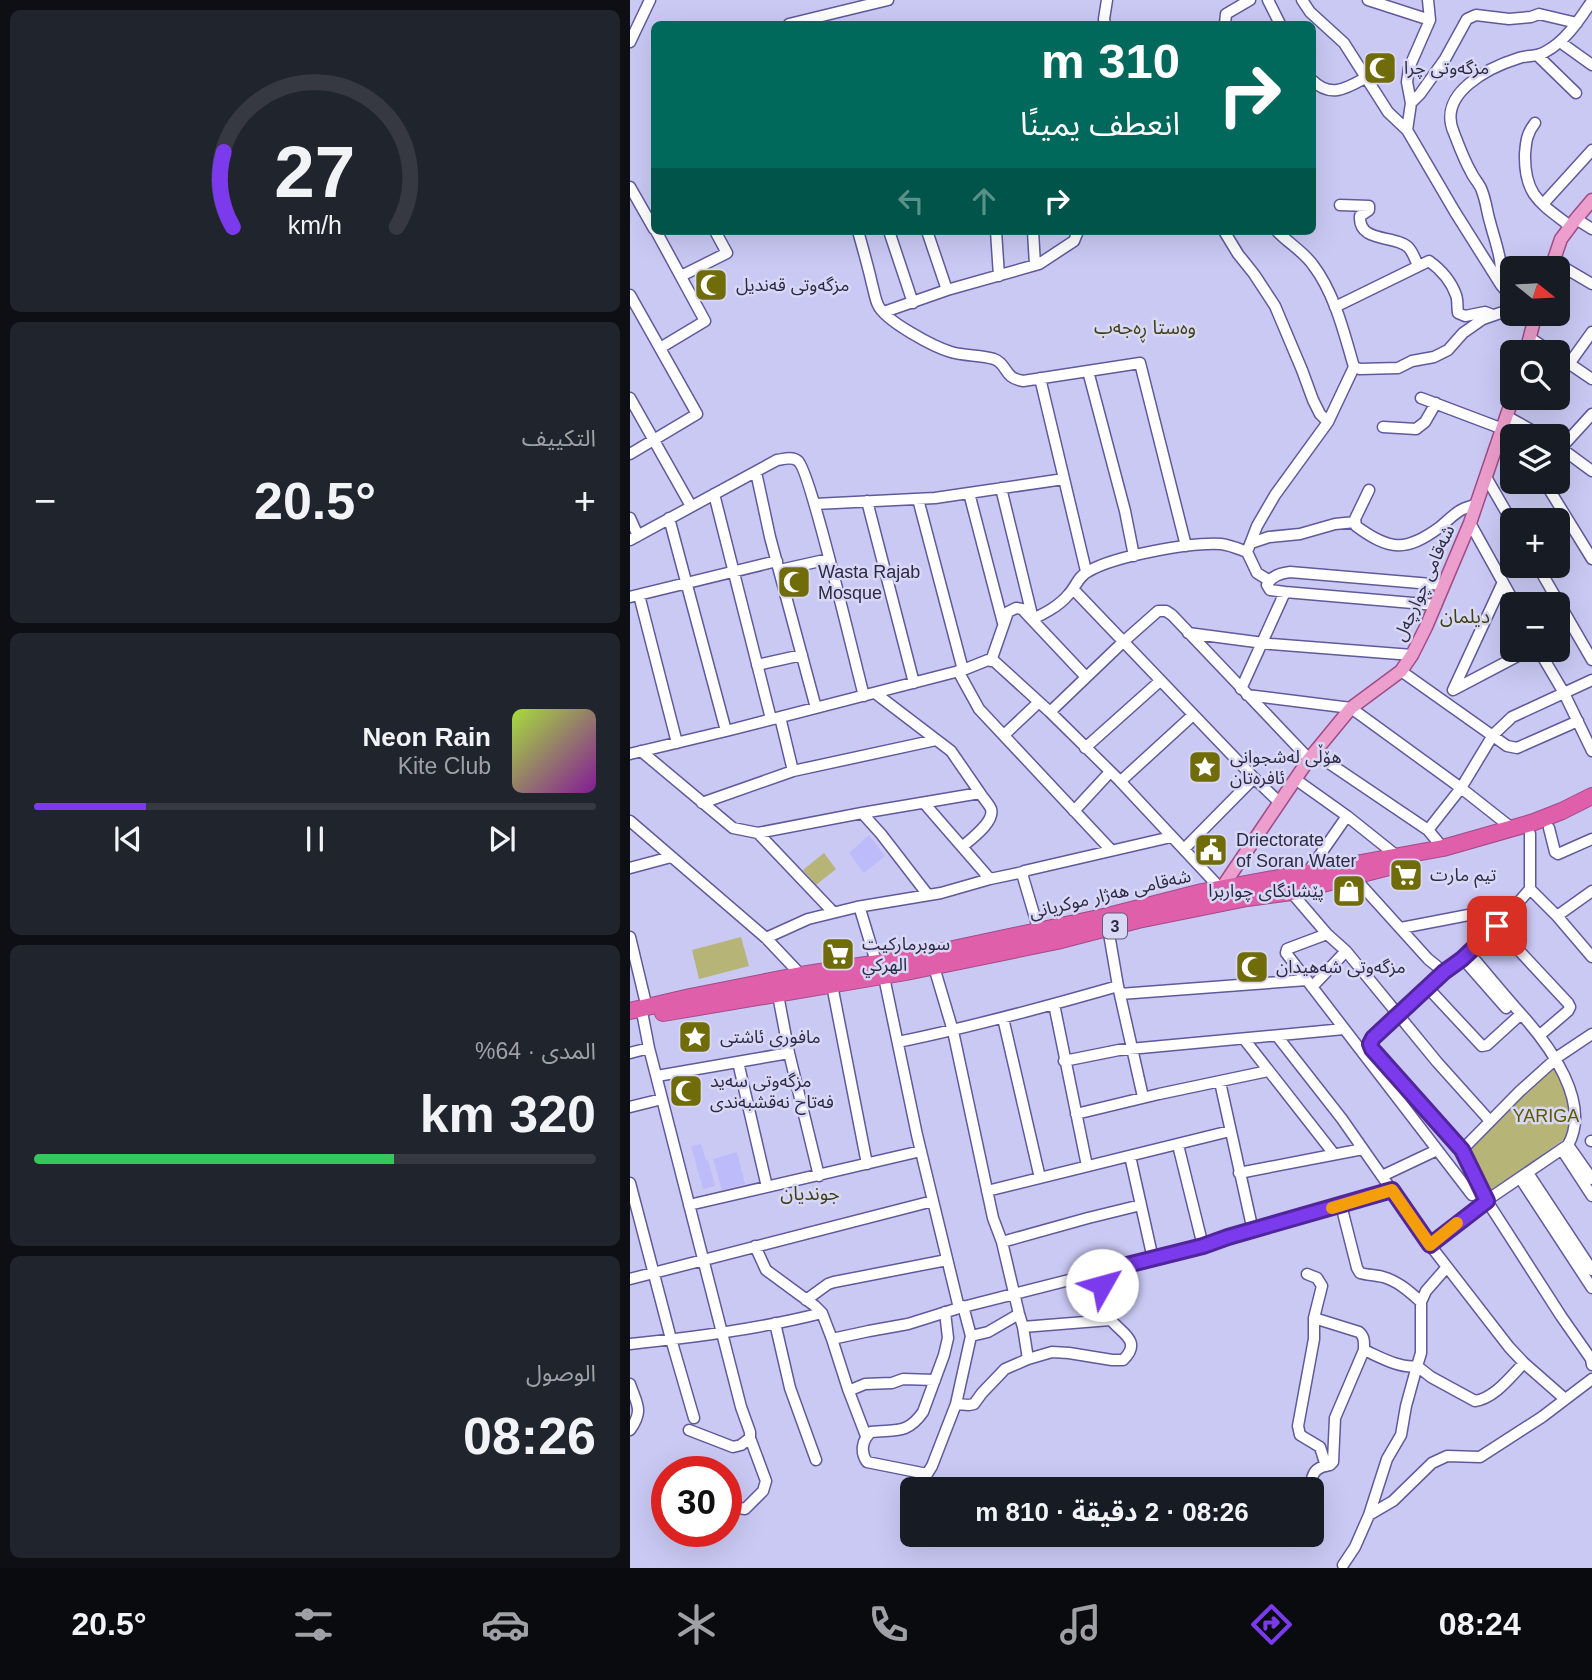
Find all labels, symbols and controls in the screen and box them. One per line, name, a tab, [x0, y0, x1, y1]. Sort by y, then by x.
text: 310 m	[1041, 34, 1180, 88]
icon: right	[1204, 49, 1295, 140]
mosque icon: مزگەوتى چرا	[1361, 49, 1399, 87]
place label: مزگەوتى چرا	[1404, 58, 1489, 79]
text: انعطف يمينًا	[1020, 106, 1180, 142]
text: 27	[275, 131, 355, 212]
icon: left	[892, 182, 930, 220]
icon: ahead	[965, 182, 1003, 220]
icon: right	[1038, 182, 1076, 220]
text: km/h	[288, 211, 342, 239]
north arrow	[1500, 256, 1570, 326]
map controls	[1500, 256, 1570, 662]
mosque icon: مزگەوتی قەندیل	[692, 266, 730, 304]
place label: مزگەوتی قەندیل	[736, 275, 849, 296]
district label: وەستا ڕەجەب	[1094, 317, 1196, 343]
button: search	[1500, 340, 1570, 410]
button: layers	[1500, 424, 1570, 494]
text: التكييف	[522, 425, 596, 451]
text: 20.5°	[254, 472, 376, 530]
text: −	[34, 480, 56, 522]
text: +	[574, 480, 596, 522]
button: +	[1500, 508, 1570, 578]
street label: شەقامی چوارچەل	[1389, 522, 1460, 645]
place label: Wasta Rajab Mosque	[818, 562, 920, 603]
mosque icon: Wasta Rajab Mosque	[775, 563, 813, 601]
button: −	[1500, 592, 1570, 662]
district label: دیلمان	[1440, 606, 1490, 627]
text: Neon Rain	[362, 722, 491, 752]
place label: هۆڵی لەشجوانی ئافرەتان	[1230, 744, 1342, 789]
place icon: هۆڵی لەشجوانی ئافرەتان	[1186, 748, 1224, 786]
text: Kite Club	[398, 753, 491, 779]
icon: previous	[109, 820, 147, 858]
icon: pause	[296, 820, 334, 858]
icon: next	[483, 820, 521, 858]
place label: Driectorate of Soran Water	[1236, 830, 1356, 871]
public building icon: Driectorate of Soran Water	[1192, 831, 1230, 869]
supermarket icon: تيم مارت	[1387, 856, 1425, 894]
place label: تيم مارت	[1430, 865, 1496, 888]
street label: شەقامی ھەژار موکریانی	[1027, 866, 1193, 923]
shop icon: پێشانگای چواربرا	[1330, 872, 1368, 910]
place label: پێشانگای چواربرا	[1208, 881, 1324, 902]
pin	[1467, 896, 1527, 956]
icon: arrive	[1478, 907, 1516, 945]
road number: 3	[1103, 914, 1127, 938]
place label: سوبرماركيت الهركي	[862, 934, 950, 978]
supermarket icon: سوبرماركيت الهركي	[819, 935, 857, 973]
mosque icon: مزگەوتی شەهیدان	[1233, 948, 1271, 986]
place label: مزگەوتی شەهیدان	[1276, 957, 1406, 978]
place icon: مافوری ئاشتی	[676, 1018, 714, 1056]
place label: مافوری ئاشتی	[720, 1027, 821, 1048]
text: المدى · 64%	[475, 1038, 596, 1064]
place label: مزگەوتی سەید فەتاح نەقشبەندی	[710, 1071, 834, 1115]
mosque icon: مزگەوتی سەید فەتاح نەقشبەندی	[667, 1072, 705, 1110]
text: 320 km	[420, 1085, 596, 1143]
park label: YARIGA	[1513, 1106, 1579, 1126]
district label: جوندیان	[780, 1183, 840, 1205]
position arrow	[1065, 1248, 1139, 1322]
text: الوصول	[526, 1360, 596, 1386]
text: 08:26	[463, 1407, 596, 1465]
speed limit sign: 30	[651, 1456, 742, 1547]
text: 08:26 · 2 دقيقة · 810 m	[975, 1497, 1249, 1527]
icon: filters	[289, 1600, 338, 1649]
icon: car	[481, 1600, 530, 1649]
icon: climate	[672, 1600, 721, 1649]
icon: phone	[864, 1600, 913, 1649]
icon: music	[1056, 1600, 1105, 1649]
icon: directions	[1247, 1600, 1296, 1649]
text: 20.5°	[71, 1606, 146, 1642]
text: 08:24	[1439, 1606, 1521, 1642]

